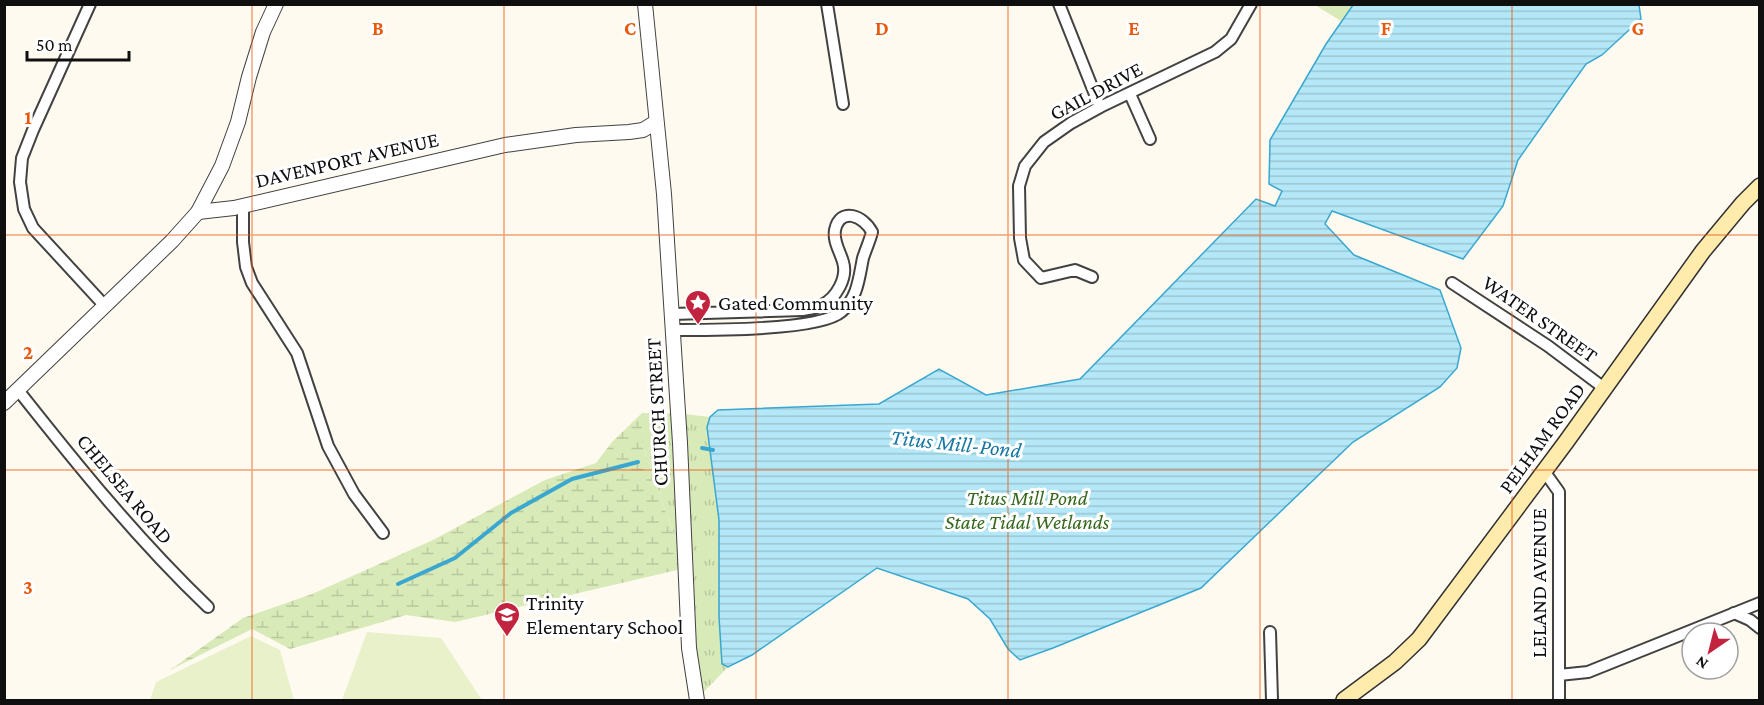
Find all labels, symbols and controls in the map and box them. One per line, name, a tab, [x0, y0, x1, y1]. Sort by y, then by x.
text: B	[372, 17, 384, 39]
text: C	[624, 17, 636, 39]
text: D	[875, 17, 889, 39]
text: E	[1128, 17, 1140, 39]
text: F	[1381, 17, 1392, 39]
text: G	[1632, 17, 1645, 39]
scale bar	[27, 24, 129, 62]
text: 50 m	[36, 35, 73, 55]
street label: GAIL DRIVE	[1046, 57, 1146, 125]
text: 1	[24, 106, 32, 128]
street label: DAVENPORT AVENUE	[253, 127, 441, 193]
street label: WATER STREET	[1478, 270, 1603, 368]
place icon: Gated Community	[683, 288, 713, 326]
place label: Gated Community	[718, 291, 873, 315]
street label: CHURCH STREET	[641, 337, 673, 487]
text: 2	[23, 341, 33, 363]
street label: PELHAM ROAD	[1494, 378, 1590, 498]
water label: Titus Mill-Pond	[890, 424, 1023, 463]
street label: CHELSEA ROAD	[72, 429, 178, 549]
park label: Titus Mill Pond State Tidal Wetlands	[945, 486, 1110, 534]
street label: LELAND AVENUE	[1527, 508, 1551, 658]
text: 3	[23, 576, 33, 598]
place label: Trinity Elementary School	[526, 591, 683, 639]
school or university icon: Trinity Elementary School	[492, 600, 522, 638]
north arrow	[1680, 621, 1740, 681]
text: N	[1692, 653, 1711, 673]

